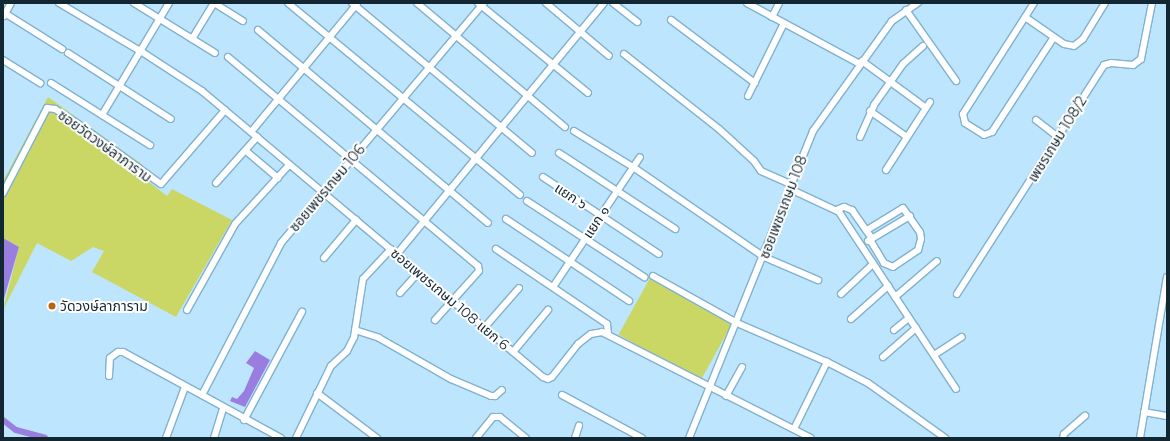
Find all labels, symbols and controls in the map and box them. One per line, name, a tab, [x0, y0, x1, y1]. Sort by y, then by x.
street label: เพชรเกษม 108/2	[1024, 93, 1090, 185]
street label: ซอยวัดวงษ์ลาภาราม	[55, 106, 155, 186]
street label: ซอยเพชรเกษม 106	[286, 141, 368, 235]
street label: ซอยเพชรเกษม 108	[756, 153, 810, 261]
street label: แยก ๖	[552, 179, 590, 213]
street label: แยก ๑	[579, 203, 613, 241]
street label: ซอยเพชรเกษม 108 แยก 6	[387, 245, 513, 353]
place label: วัดวงษ์ลาภาราม	[60, 298, 148, 314]
marker: วัดวงษ์ลาภาราม	[47, 301, 57, 311]

